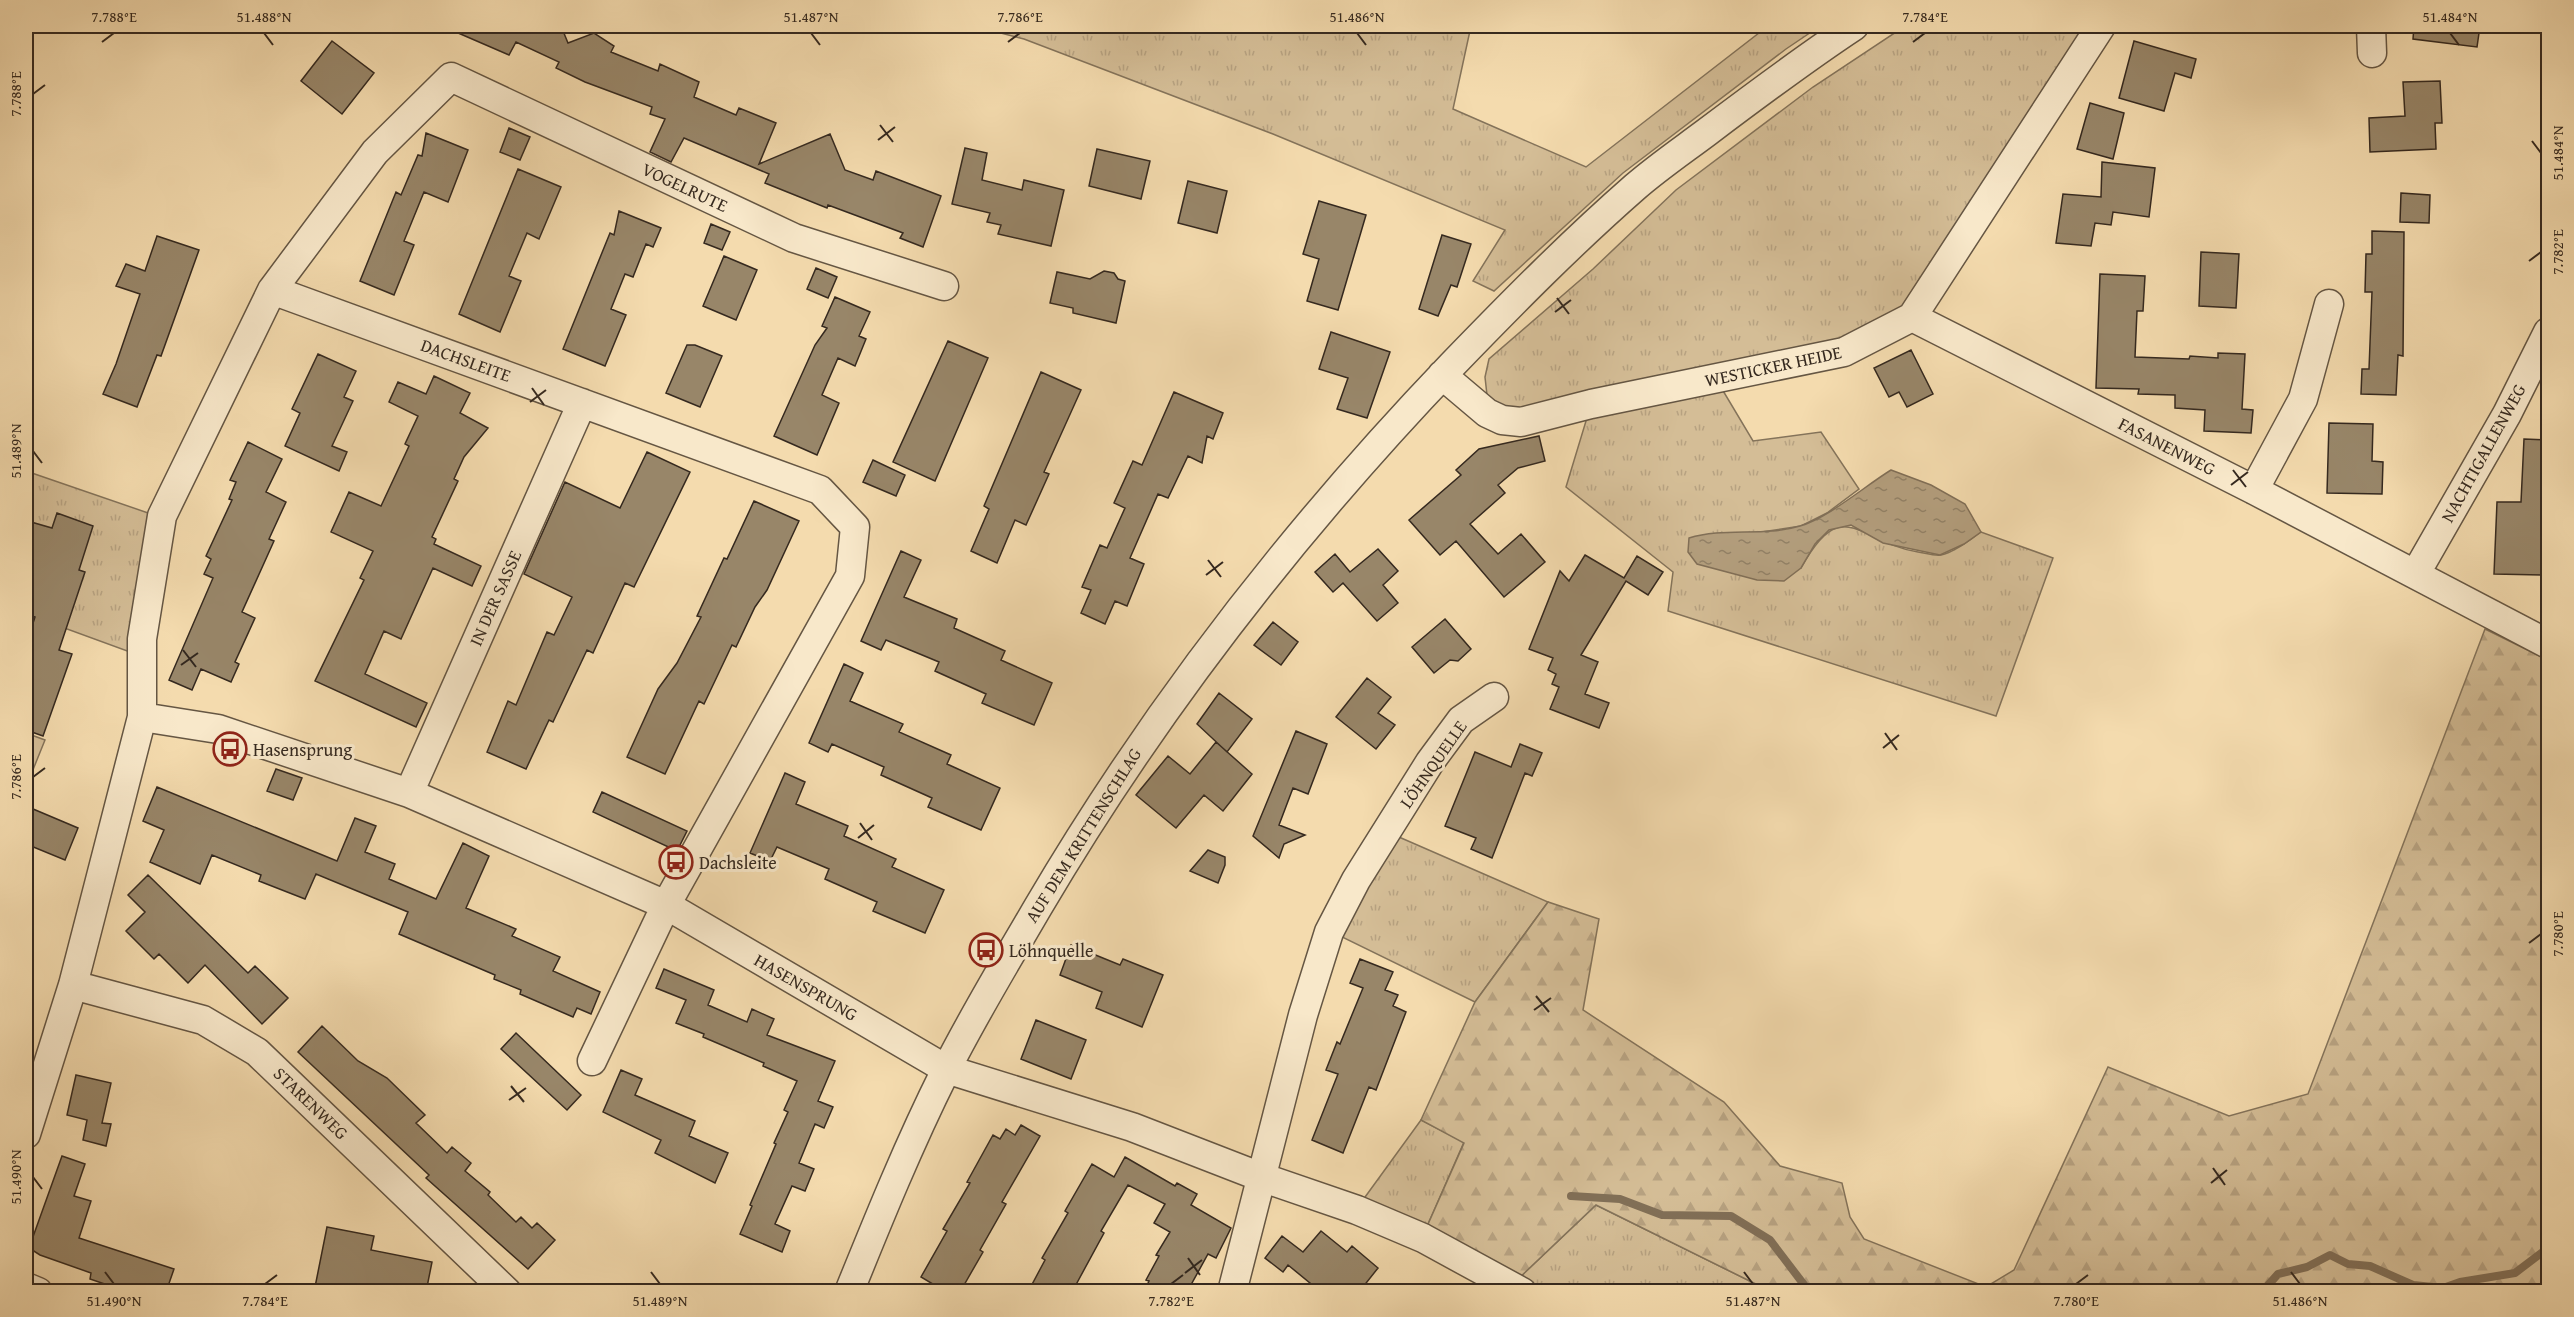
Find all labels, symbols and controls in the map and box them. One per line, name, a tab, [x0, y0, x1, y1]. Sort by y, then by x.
text: 7.788°E	[91, 6, 137, 27]
text: 51.488°N	[237, 6, 292, 27]
text: 51.487°N	[784, 6, 839, 27]
text: 7.786°E	[997, 6, 1043, 27]
text: 51.486°N	[1330, 6, 1385, 27]
text: 7.784°E	[1902, 6, 1948, 27]
text: 51.484°N	[2423, 6, 2478, 27]
text: 7.788°E	[5, 71, 26, 117]
text: 51.484°N	[2547, 125, 2568, 180]
street label: VOGELRUTE	[638, 155, 732, 219]
text: 7.782°E	[2547, 229, 2568, 275]
street label: DACHSLEITE	[417, 331, 515, 389]
street label: WESTICKER HEIDE	[1702, 338, 1844, 394]
street label: NACHTIGALLENWEG	[2434, 378, 2532, 527]
street label: FASANENWEG	[2114, 410, 2221, 482]
text: 51.489°N	[5, 423, 26, 478]
street label: IN DER SASSE	[462, 546, 528, 650]
street label: LÖHNQUELLE	[1393, 714, 1473, 814]
bus stop icon: Hasensprung	[212, 731, 248, 767]
place label: Hasensprung	[253, 736, 352, 763]
street label: AUF DEM KRITTENSCHLAG	[1018, 742, 1148, 928]
text: 7.786°E	[5, 754, 26, 800]
bus stop icon: Dachsleite	[658, 844, 694, 880]
place label: Dachsleite	[699, 849, 777, 876]
text: 7.780°E	[2547, 911, 2568, 957]
bus stop icon: Löhnquelle	[968, 932, 1004, 968]
place label: Löhnquelle	[1009, 937, 1093, 964]
street label: HASENSPRUNG	[749, 946, 863, 1028]
street label: STARENWEG	[267, 1060, 355, 1146]
text: 51.490°N	[5, 1149, 26, 1204]
text: 51.490°N	[87, 1290, 142, 1311]
text: 7.784°E	[242, 1290, 288, 1311]
text: 51.489°N	[633, 1290, 688, 1311]
text: 7.782°E	[1148, 1290, 1194, 1311]
text: 51.487°N	[1726, 1290, 1781, 1311]
text: 7.780°E	[2053, 1290, 2099, 1311]
text: 51.486°N	[2273, 1290, 2328, 1311]

